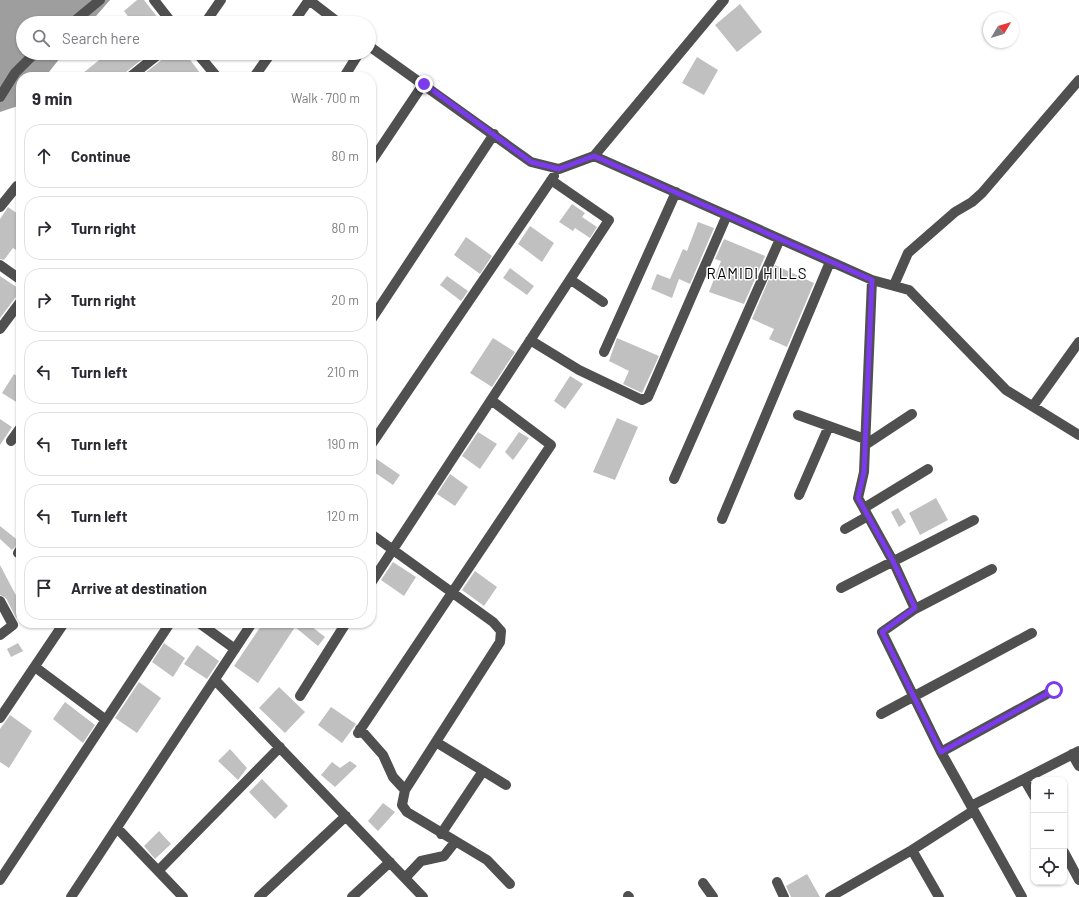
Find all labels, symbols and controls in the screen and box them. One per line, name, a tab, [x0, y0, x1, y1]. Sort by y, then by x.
north arrow	[983, 12, 1019, 48]
search box	[16, 16, 376, 60]
icon: search	[30, 27, 52, 49]
text: Search here	[62, 29, 140, 47]
route end	[415, 75, 433, 93]
text: 9 min	[32, 88, 72, 108]
text: Walk · 700 m	[291, 90, 360, 106]
icon: ahead	[33, 145, 55, 167]
text: Continue	[71, 147, 131, 165]
text: 80 m	[332, 148, 359, 164]
icon: right	[33, 217, 55, 239]
text: Turn right	[71, 219, 136, 237]
text: 80 m	[332, 220, 359, 236]
district label: RAMIDI HILLS	[706, 264, 808, 282]
icon: right	[33, 289, 55, 311]
text: Turn right	[71, 291, 136, 309]
text: 20 m	[331, 292, 359, 308]
icon: left	[33, 361, 55, 383]
text: Turn left	[71, 363, 127, 381]
text: 210 m	[327, 364, 359, 380]
icon: left	[33, 433, 55, 455]
text: Turn left	[71, 435, 127, 453]
text: 190 m	[327, 436, 359, 452]
icon: left	[33, 505, 55, 527]
text: Turn left	[71, 507, 127, 525]
text: 120 m	[327, 508, 359, 524]
icon: arrive	[33, 577, 55, 599]
text: Arrive at destination	[71, 579, 207, 597]
route start	[1045, 681, 1063, 699]
map controls	[1031, 777, 1067, 885]
button: +	[1031, 777, 1067, 813]
button: −	[1031, 813, 1067, 849]
button: locate	[1031, 849, 1067, 885]

